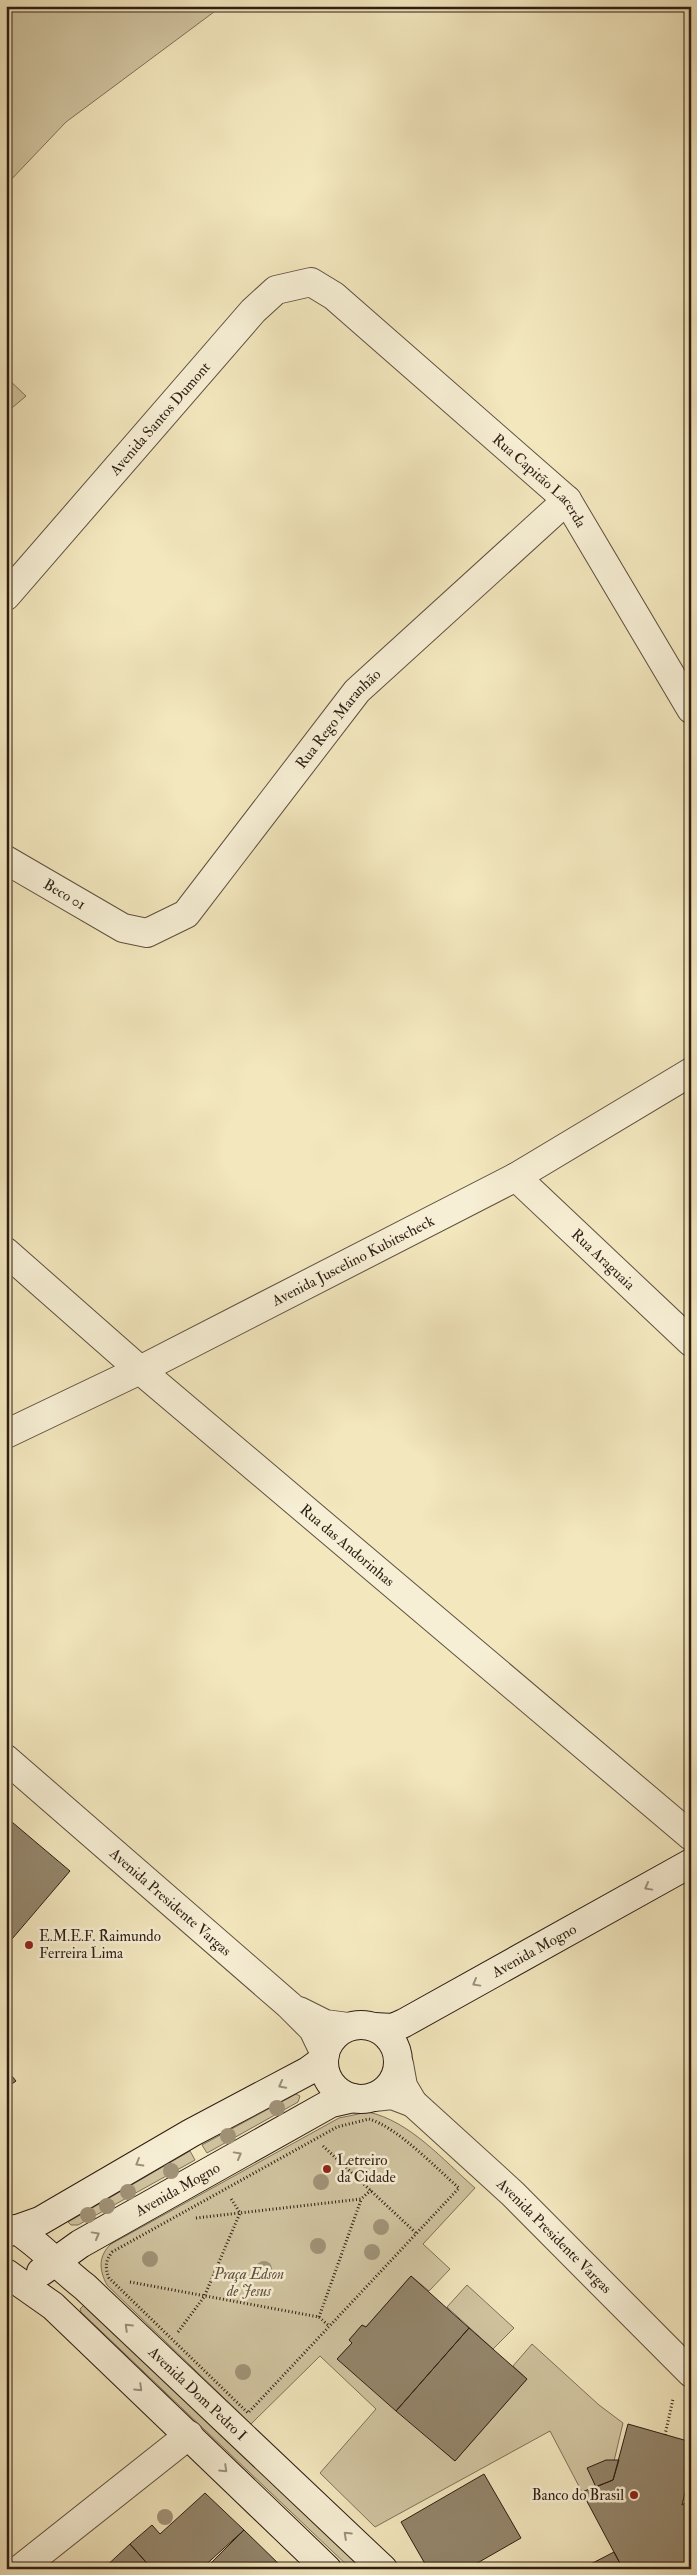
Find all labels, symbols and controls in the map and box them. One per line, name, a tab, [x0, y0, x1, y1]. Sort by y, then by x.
street label: Avenida Santos Dumont	[105, 358, 214, 480]
street label: Rua Capitão Lacerda	[489, 430, 591, 532]
street label: Rua Rego Maranhão	[292, 665, 385, 772]
street label: Beco 01	[40, 875, 89, 914]
street label: Avenida Juscelino Kubitscheck	[268, 1211, 437, 1311]
street label: Rua Araguaia	[567, 1225, 640, 1294]
street label: Rua das Andorinhas	[296, 1500, 398, 1591]
street label: Avenida Presidente Vargas	[105, 1843, 235, 1960]
one-way arrow	[645, 1881, 654, 1891]
street label: Avenida Mogno	[488, 1919, 580, 1982]
place label: E.M.E.F. Raimundo Ferreira Lima	[39, 1927, 161, 1963]
marker: E.M.E.F. Raimundo Ferreira Lima	[23, 1939, 35, 1951]
one-way arrow	[472, 1977, 481, 1987]
one-way arrow	[278, 2079, 287, 2089]
one-way arrow	[232, 2151, 241, 2161]
place label: Letreiro da Cidade	[337, 2151, 396, 2187]
one-way arrow	[136, 2157, 145, 2167]
street label: Avenida Mogno	[131, 2158, 223, 2221]
marker: Letreiro da Cidade	[321, 2163, 333, 2175]
street label: Avenida Presidente Vargas	[492, 2174, 616, 2297]
one-way arrow	[91, 2231, 100, 2241]
park label: Praça Edson de Jesus	[213, 2265, 284, 2301]
one-way arrow	[124, 2324, 133, 2333]
street label: Avenida Dom Pedro I	[144, 2342, 251, 2445]
one-way arrow	[133, 2382, 142, 2391]
one-way arrow	[218, 2463, 227, 2472]
place label: Banco do Brasil	[532, 2486, 624, 2505]
marker: Banco do Brasil	[628, 2489, 640, 2501]
one-way arrow	[344, 2532, 353, 2541]

